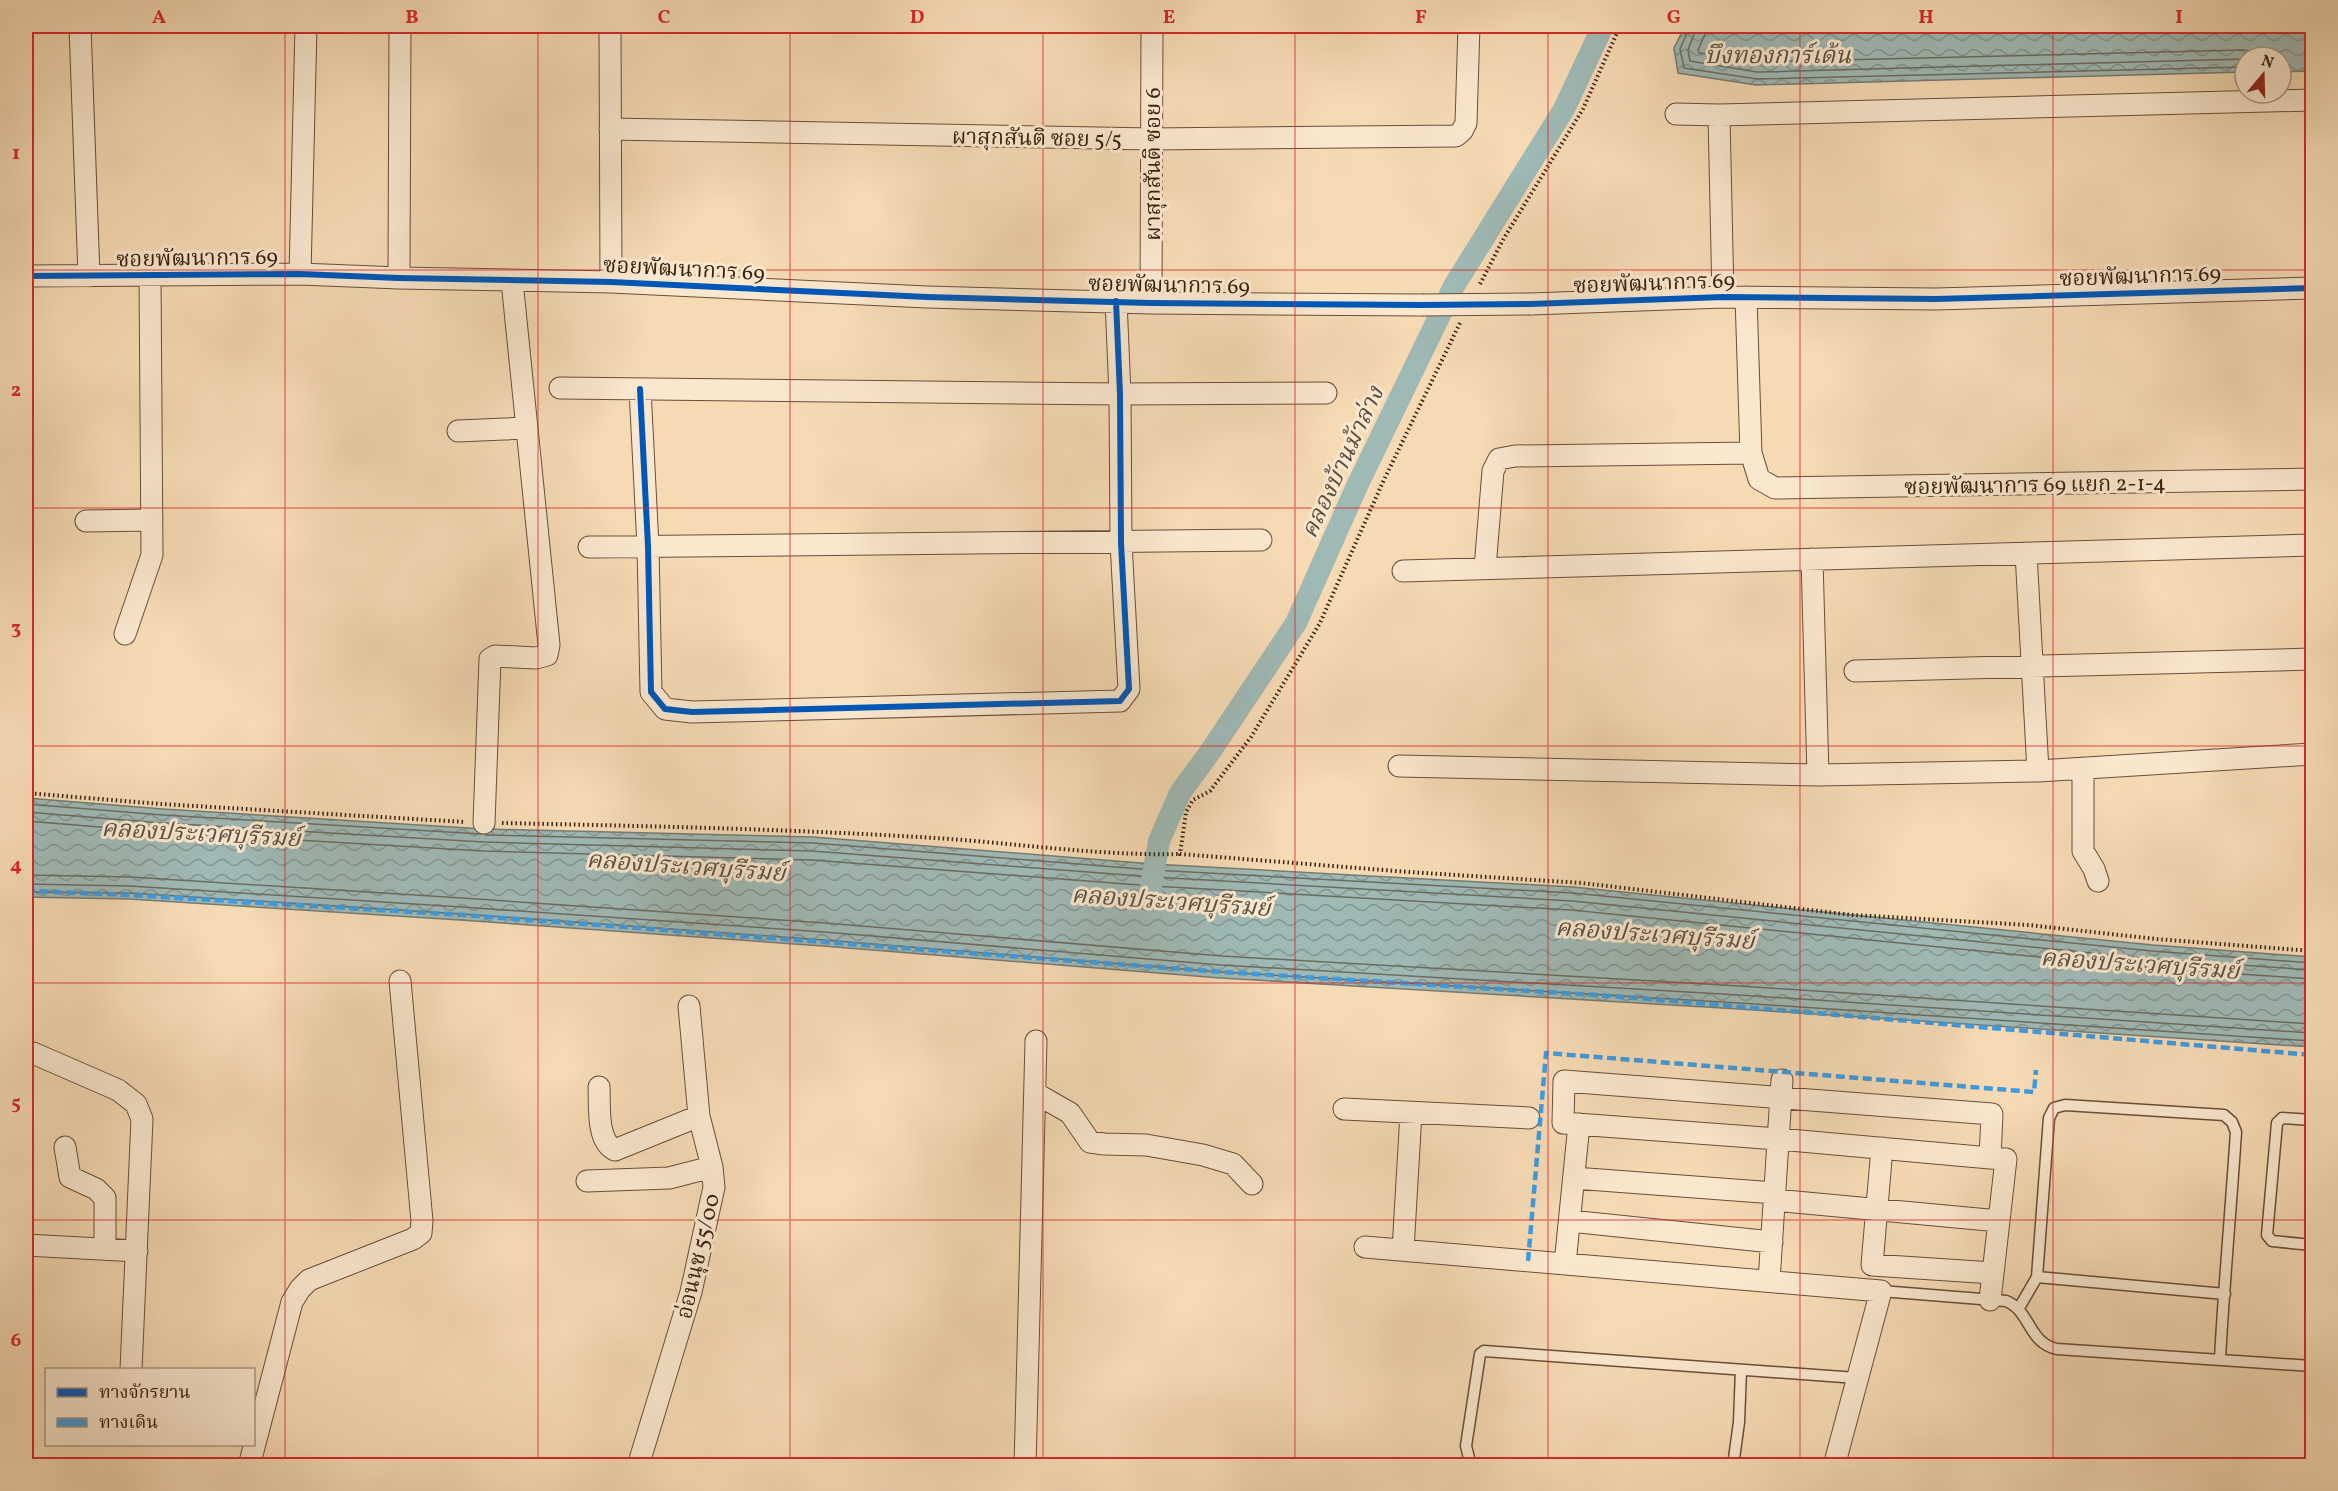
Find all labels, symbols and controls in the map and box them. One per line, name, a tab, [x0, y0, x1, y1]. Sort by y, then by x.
text: A	[152, 4, 166, 32]
text: B	[405, 4, 419, 32]
text: C	[658, 4, 671, 32]
text: D	[910, 4, 924, 32]
text: E	[1163, 4, 1175, 32]
text: F	[1415, 4, 1427, 32]
text: G	[1667, 4, 1681, 32]
text: H	[1918, 4, 1934, 32]
text: I	[2175, 4, 2183, 32]
water label: บึงทองการ์เด้น	[1705, 40, 1851, 74]
north arrow	[2233, 45, 2293, 105]
text: N	[2258, 50, 2277, 75]
street label: ผาสุกสันติ ซอย 6	[1139, 87, 1170, 241]
street label: ผาสุกสันติ ซอย 5/5	[952, 123, 1122, 156]
text: 1	[12, 140, 20, 168]
street label: ซอยพัฒนาการ 69	[116, 243, 278, 276]
street label: ซอยพัฒนาการ 69	[602, 251, 765, 290]
street label: ซอยพัฒนาการ 69	[2059, 259, 2222, 296]
street label: ซอยพัฒนาการ 69	[1573, 266, 1736, 303]
street label: ซอยพัฒนาการ 69	[1088, 270, 1250, 303]
text: 2	[11, 377, 21, 405]
water label: คลองบ้านม้าล่าง	[1294, 380, 1394, 544]
street label: ซอยพัฒนาการ 69 แยก 2-1-4	[1904, 469, 2166, 504]
text: 3	[11, 615, 21, 643]
water label: คลองประเวศบุรีรมย์	[100, 813, 306, 857]
water label: คลองประเวศบุรีรมย์	[585, 844, 792, 892]
text: 4	[10, 852, 22, 880]
water label: คลองประเวศบุรีรมย์	[1070, 879, 1277, 927]
water label: คลองประเวศบุรีรมย์	[1554, 912, 1761, 960]
water label: คลองประเวศบุรีรมย์	[2039, 942, 2246, 990]
text: 5	[11, 1090, 21, 1118]
street label: อ่อนนุช 55/00	[670, 1191, 729, 1322]
text: 6	[11, 1327, 22, 1355]
legend	[45, 1368, 255, 1446]
text: ทางจักรยาน	[99, 1381, 190, 1406]
text: ทางเดิน	[99, 1411, 158, 1436]

